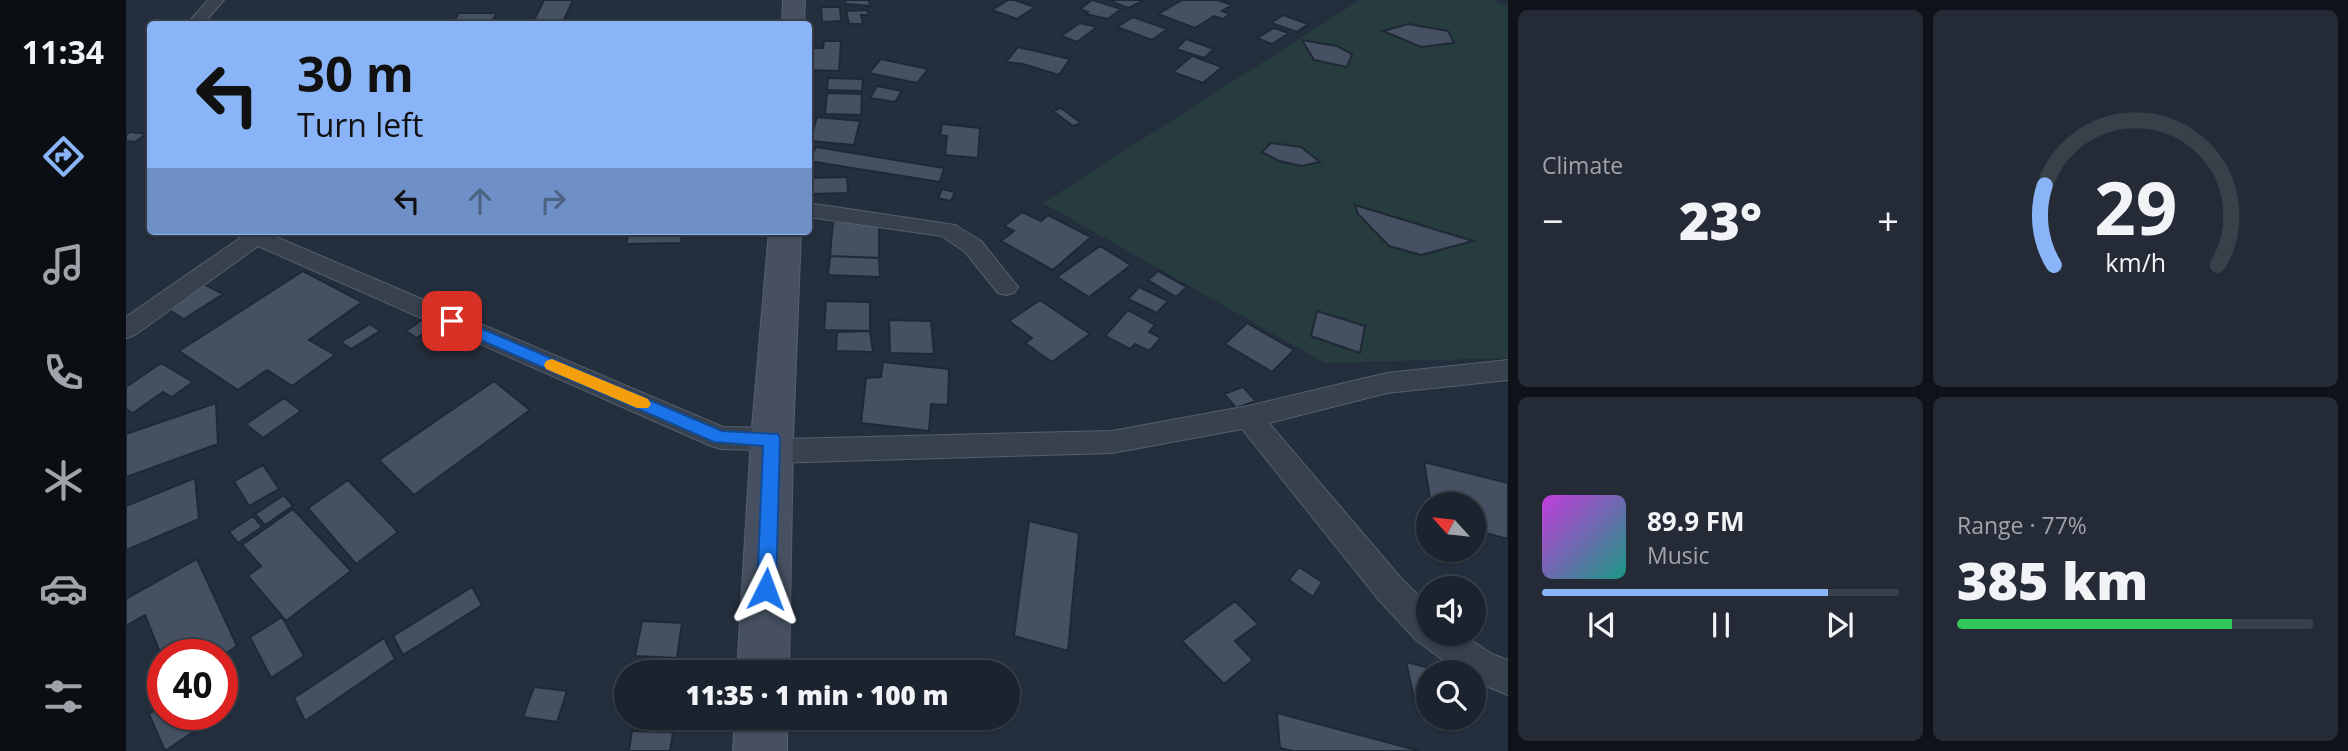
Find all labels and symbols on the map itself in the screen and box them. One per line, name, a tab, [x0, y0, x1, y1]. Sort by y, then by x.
pin	[422, 291, 482, 351]
north arrow	[1416, 492, 1486, 562]
position arrow	[729, 552, 803, 626]
speed limit sign: 40	[147, 639, 238, 730]

